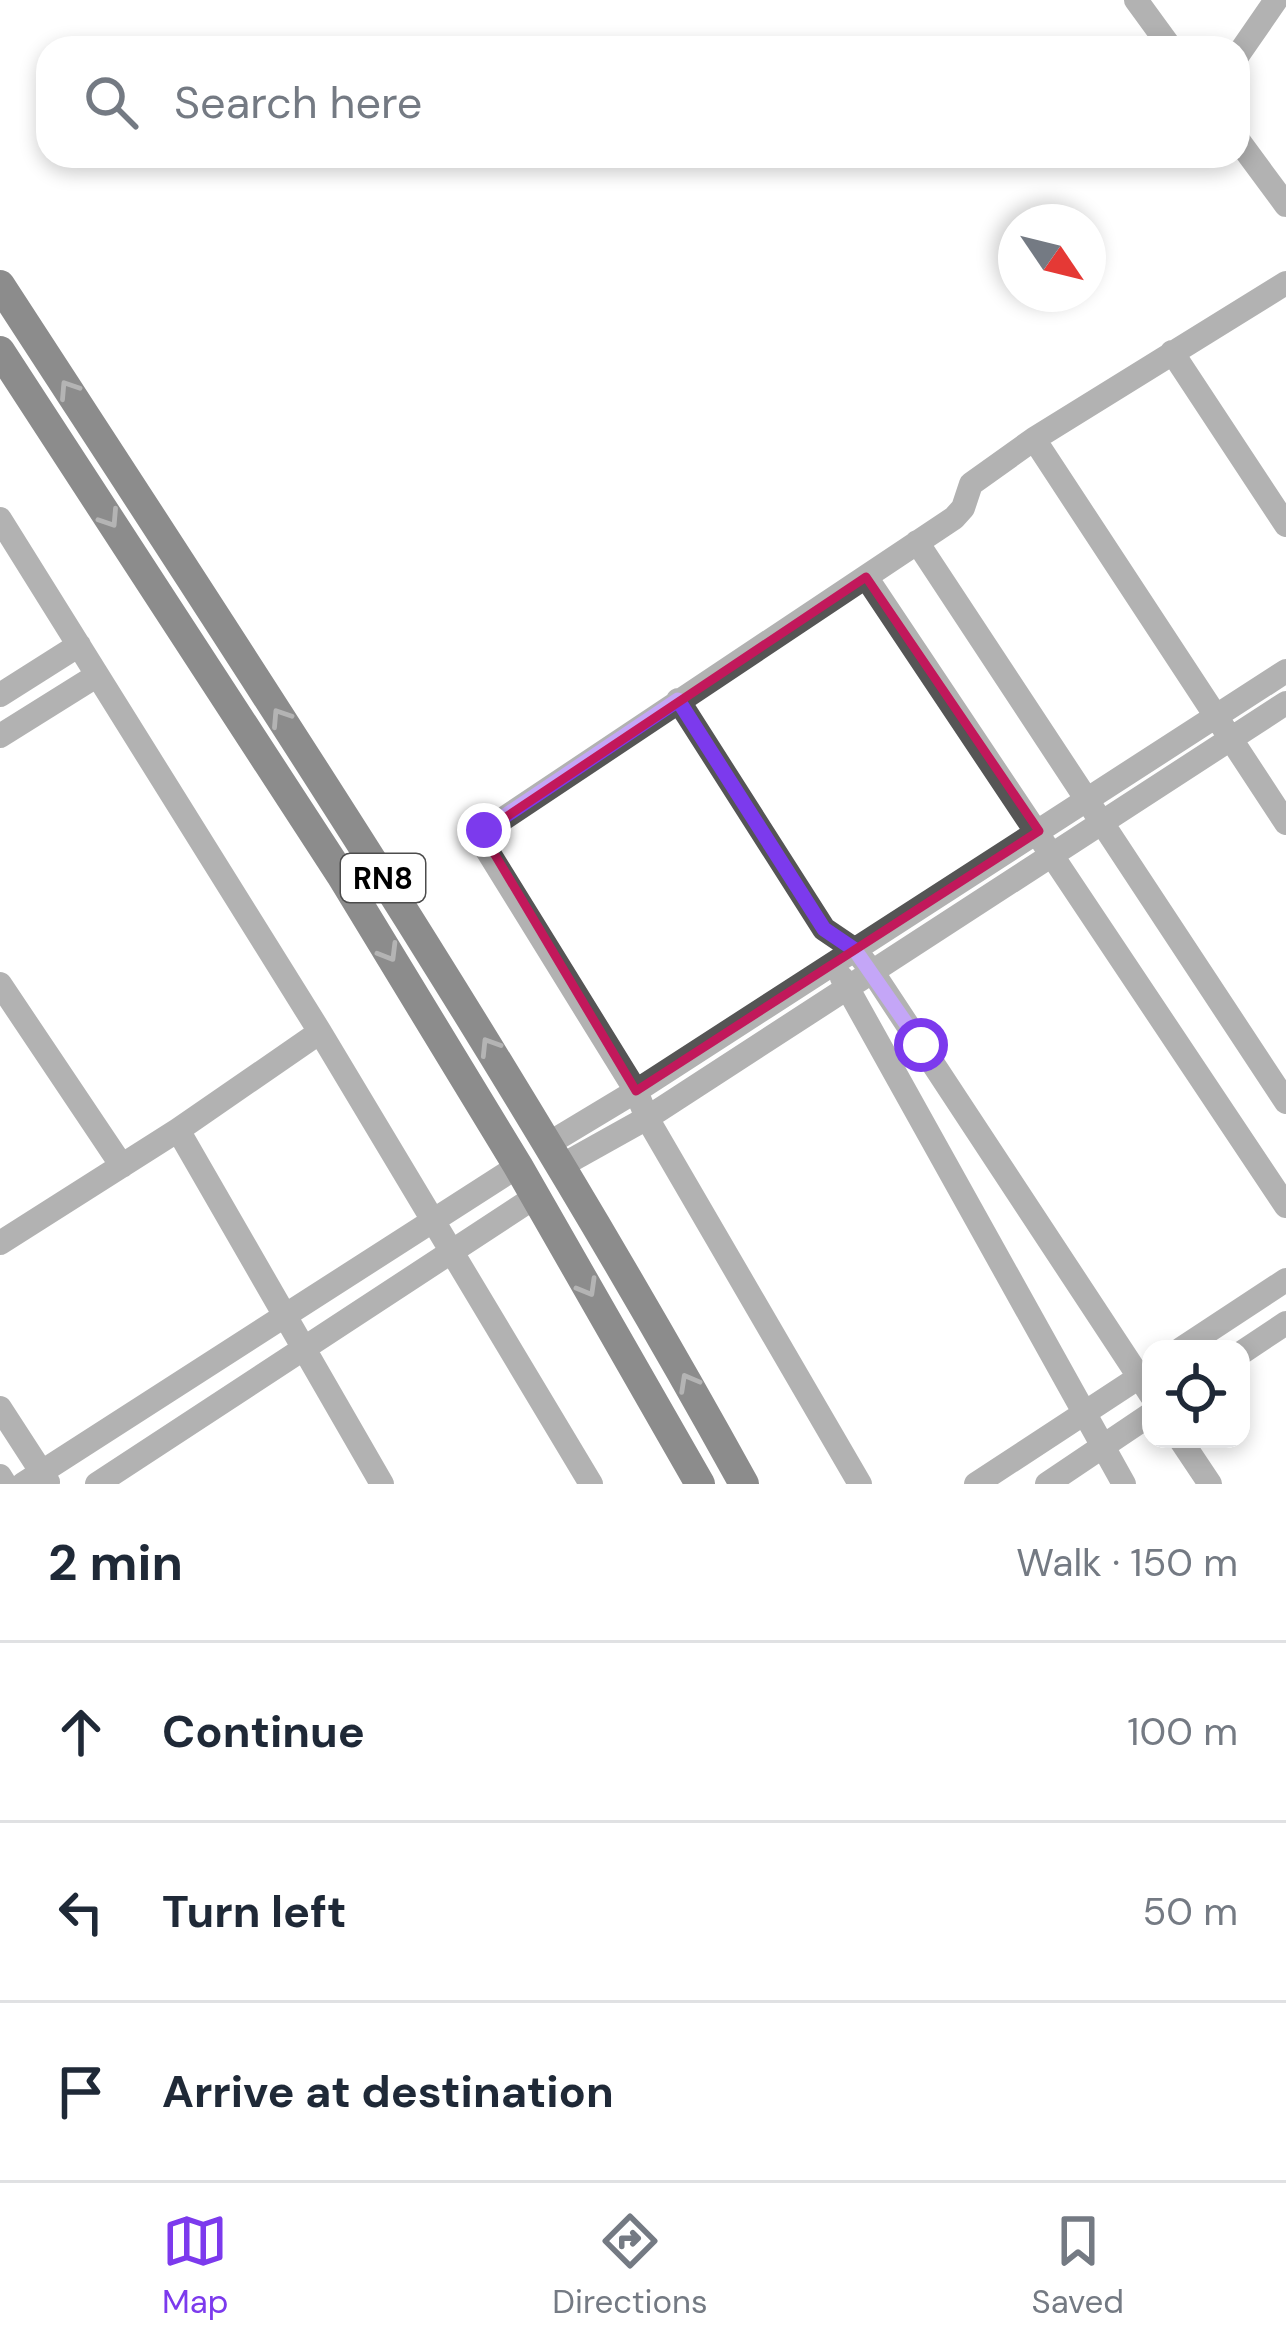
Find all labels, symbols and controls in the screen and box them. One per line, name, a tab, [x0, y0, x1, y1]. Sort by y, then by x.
search box	[36, 36, 1250, 168]
icon: search	[78, 69, 144, 135]
text: Search here	[174, 73, 422, 132]
north arrow	[998, 204, 1106, 312]
one-way arrow	[60, 381, 82, 403]
one-way arrow	[95, 506, 117, 528]
one-way arrow	[273, 708, 295, 730]
route end	[457, 803, 511, 857]
road number: RN8	[341, 854, 425, 902]
one-way arrow	[374, 940, 397, 962]
route start	[894, 1018, 948, 1072]
one-way arrow	[481, 1037, 503, 1059]
one-way arrow	[574, 1275, 597, 1297]
map controls	[1142, 1340, 1250, 1448]
button: locate	[1142, 1340, 1250, 1448]
one-way arrow	[679, 1373, 702, 1394]
text: 2 min	[48, 1529, 183, 1596]
text: Walk · 150 m	[1016, 1537, 1238, 1588]
icon: ahead	[48, 1699, 114, 1765]
text: Continue	[162, 1702, 365, 1761]
text: 100 m	[1127, 1706, 1238, 1757]
icon: left	[48, 1879, 114, 1945]
text: Turn left	[162, 1882, 346, 1941]
text: 50 m	[1142, 1886, 1238, 1937]
icon: arrive	[48, 2059, 114, 2125]
text: Arrive at destination	[162, 2062, 614, 2121]
tab: Map	[162, 2208, 228, 2323]
tab: Directions	[552, 2208, 708, 2323]
tab: Saved	[1032, 2208, 1124, 2323]

